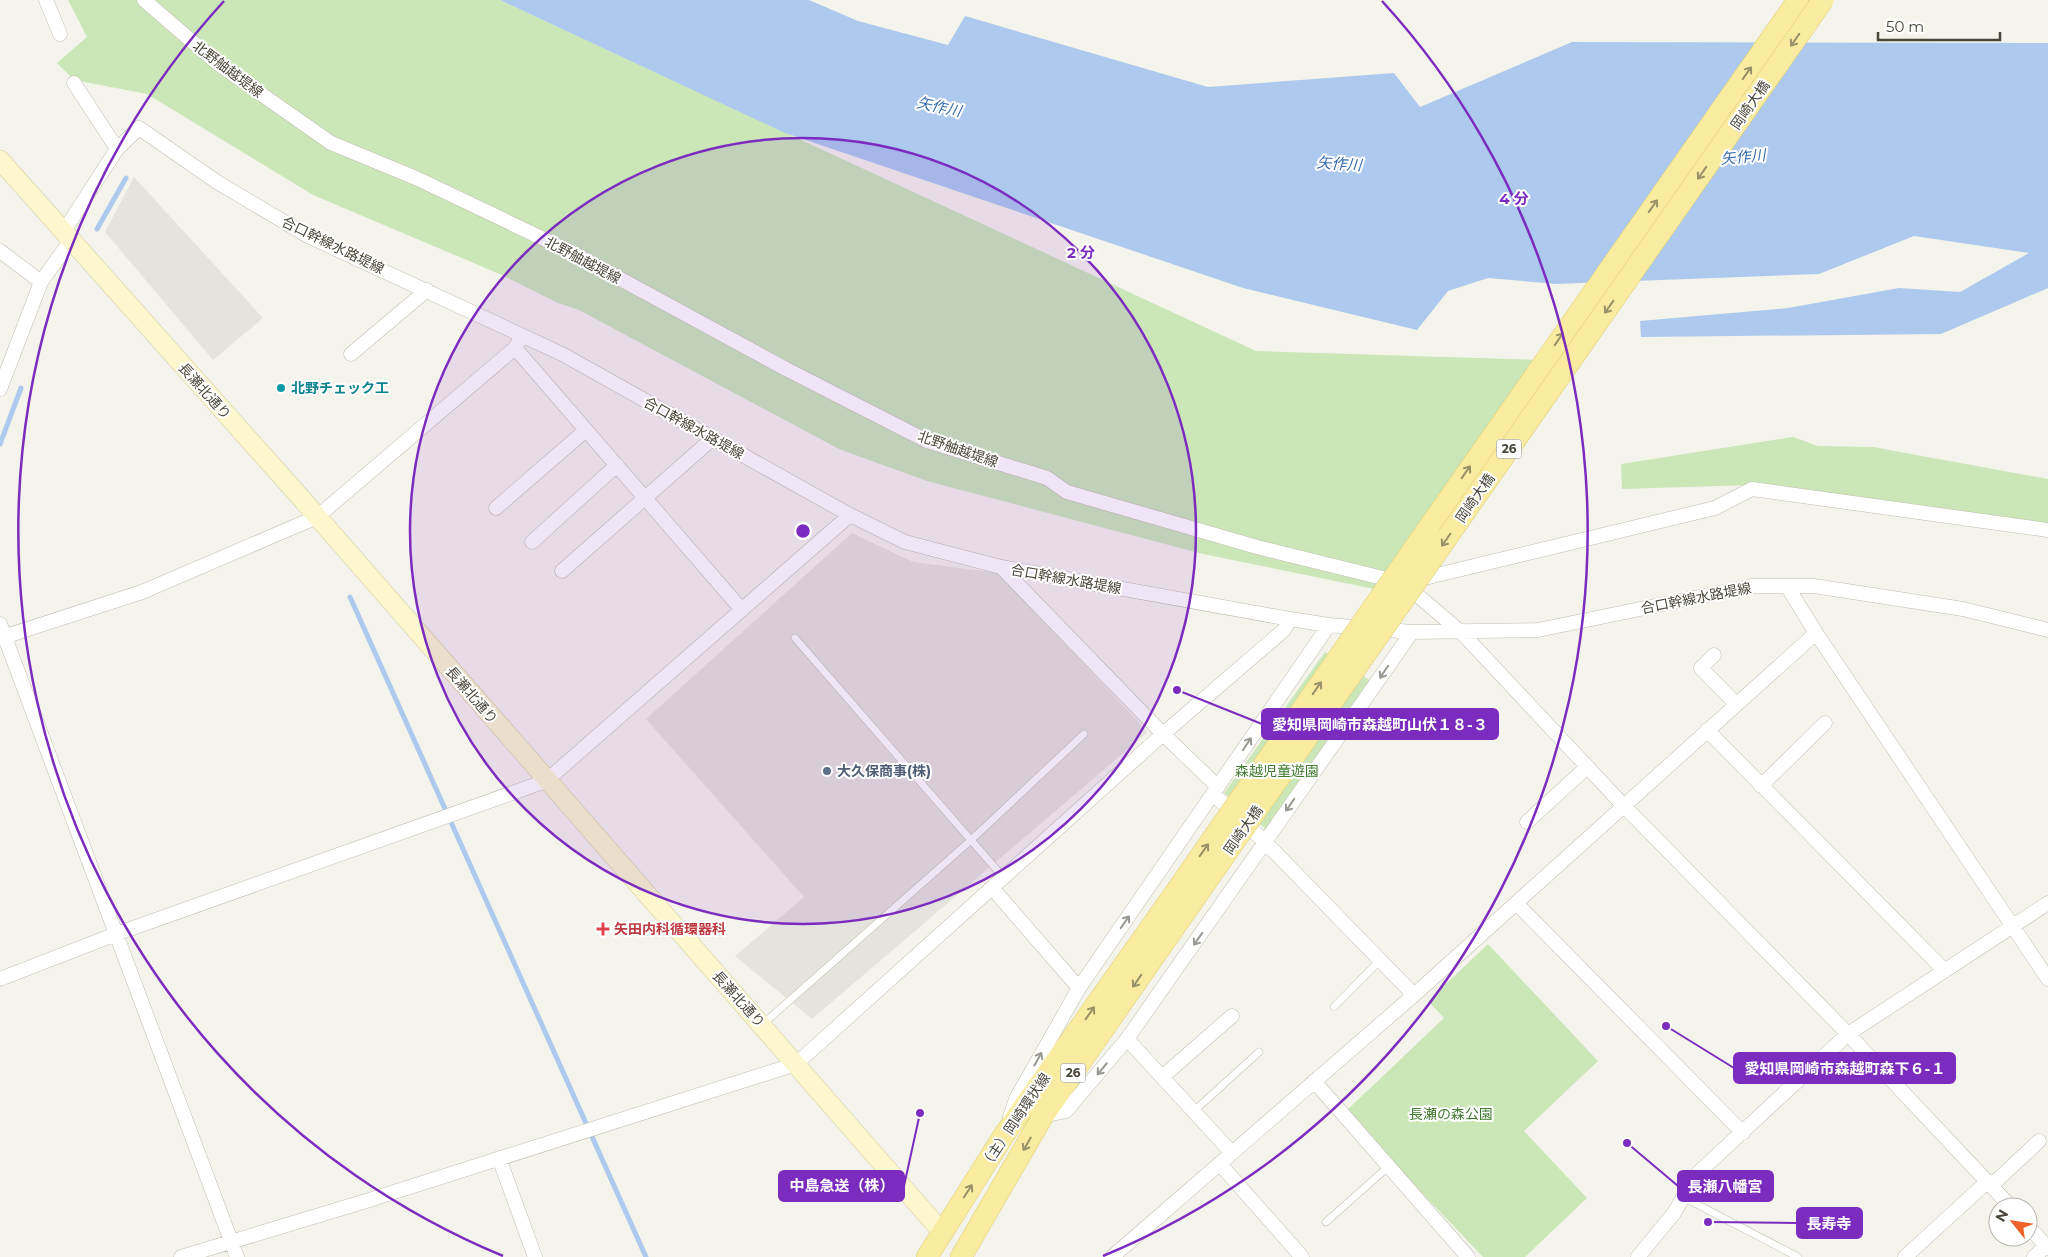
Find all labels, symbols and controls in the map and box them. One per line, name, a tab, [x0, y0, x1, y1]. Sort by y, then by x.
scale bar	[1878, 10, 2000, 42]
text: 50 m	[1886, 17, 1924, 36]
one-way arrow	[1790, 33, 1800, 47]
street label: 北野舳越堤線	[189, 37, 267, 101]
one-way arrow	[1742, 66, 1752, 80]
street label: 岡崎大橋	[1727, 77, 1773, 133]
water label: 矢作川	[915, 93, 965, 121]
water label: 矢作川	[1720, 145, 1768, 168]
water label: 矢作川	[1316, 152, 1364, 175]
one-way arrow	[1697, 166, 1707, 180]
text: 4 分	[1499, 189, 1529, 208]
one-way arrow	[1648, 199, 1658, 213]
street label: 合口幹線水路堤線	[279, 212, 387, 278]
street label: 北野舳越堤線	[542, 232, 624, 288]
text: 2 分	[1067, 243, 1095, 262]
one-way arrow	[1604, 299, 1614, 313]
one-way arrow	[1554, 332, 1564, 346]
street label: 長瀬北通り	[175, 359, 235, 423]
place label: 北野チェック工	[291, 379, 389, 397]
marker: 北野チェック工	[275, 382, 287, 394]
street label: 合口幹線水路堤線	[641, 393, 747, 463]
street label: 北野舳越堤線	[915, 427, 1001, 471]
road number: 26	[1496, 439, 1522, 458]
one-way arrow	[1461, 465, 1471, 479]
street label: 岡崎大橋	[1452, 470, 1498, 526]
centre of rings	[794, 522, 812, 540]
one-way arrow	[1441, 533, 1451, 547]
street label: 合口幹線水路堤線	[1009, 560, 1123, 598]
street label: 合口幹線水路堤線	[1639, 578, 1753, 618]
street label: 長瀬北通り	[442, 663, 502, 727]
one-way arrow	[1379, 665, 1389, 679]
one-way arrow	[1312, 681, 1322, 695]
callout: 愛知県岡崎市森越町山伏１８‐３	[1262, 709, 1498, 739]
text: 愛知県岡崎市森越町山伏１８‐３	[1272, 715, 1488, 734]
one-way arrow	[1242, 738, 1252, 752]
place label: 大久保商事(株)	[837, 762, 931, 780]
park label: 森越児童遊園	[1235, 762, 1319, 780]
marker: 大久保商事(株)	[821, 765, 833, 777]
one-way arrow	[1285, 798, 1295, 812]
street label: 岡崎大橋	[1220, 802, 1266, 858]
one-way arrow	[1199, 843, 1209, 857]
one-way arrow	[1120, 915, 1130, 929]
place label: 矢田内科循環器科	[614, 920, 726, 938]
marker: 矢田内科循環器科	[596, 922, 610, 936]
one-way arrow	[1193, 931, 1203, 945]
street label: 長瀬北通り	[709, 967, 769, 1031]
one-way arrow	[1132, 974, 1142, 988]
one-way arrow	[1085, 1007, 1095, 1021]
one-way arrow	[1034, 1052, 1044, 1066]
callout: 愛知県岡崎市森越町森下６‐１	[1734, 1053, 1955, 1083]
text: 愛知県岡崎市森越町森下６‐１	[1745, 1059, 1945, 1078]
one-way arrow	[1096, 1062, 1107, 1075]
road number: 26	[1060, 1064, 1086, 1082]
street label: （主）岡崎環状線	[976, 1070, 1054, 1172]
park label: 長瀬の森公園	[1409, 1105, 1493, 1123]
one-way arrow	[1021, 1137, 1031, 1151]
callout: 中島急送（株）	[779, 1171, 904, 1201]
callout: 長瀬八幡宮	[1678, 1171, 1773, 1201]
text: 中島急送（株）	[789, 1176, 895, 1195]
text: 長瀬八幡宮	[1687, 1177, 1763, 1196]
one-way arrow	[963, 1184, 974, 1198]
north arrow	[1988, 1197, 2038, 1247]
text: N	[1991, 1206, 2012, 1225]
callout: 長寿寺	[1797, 1208, 1862, 1238]
text: 長寿寺	[1806, 1214, 1852, 1233]

